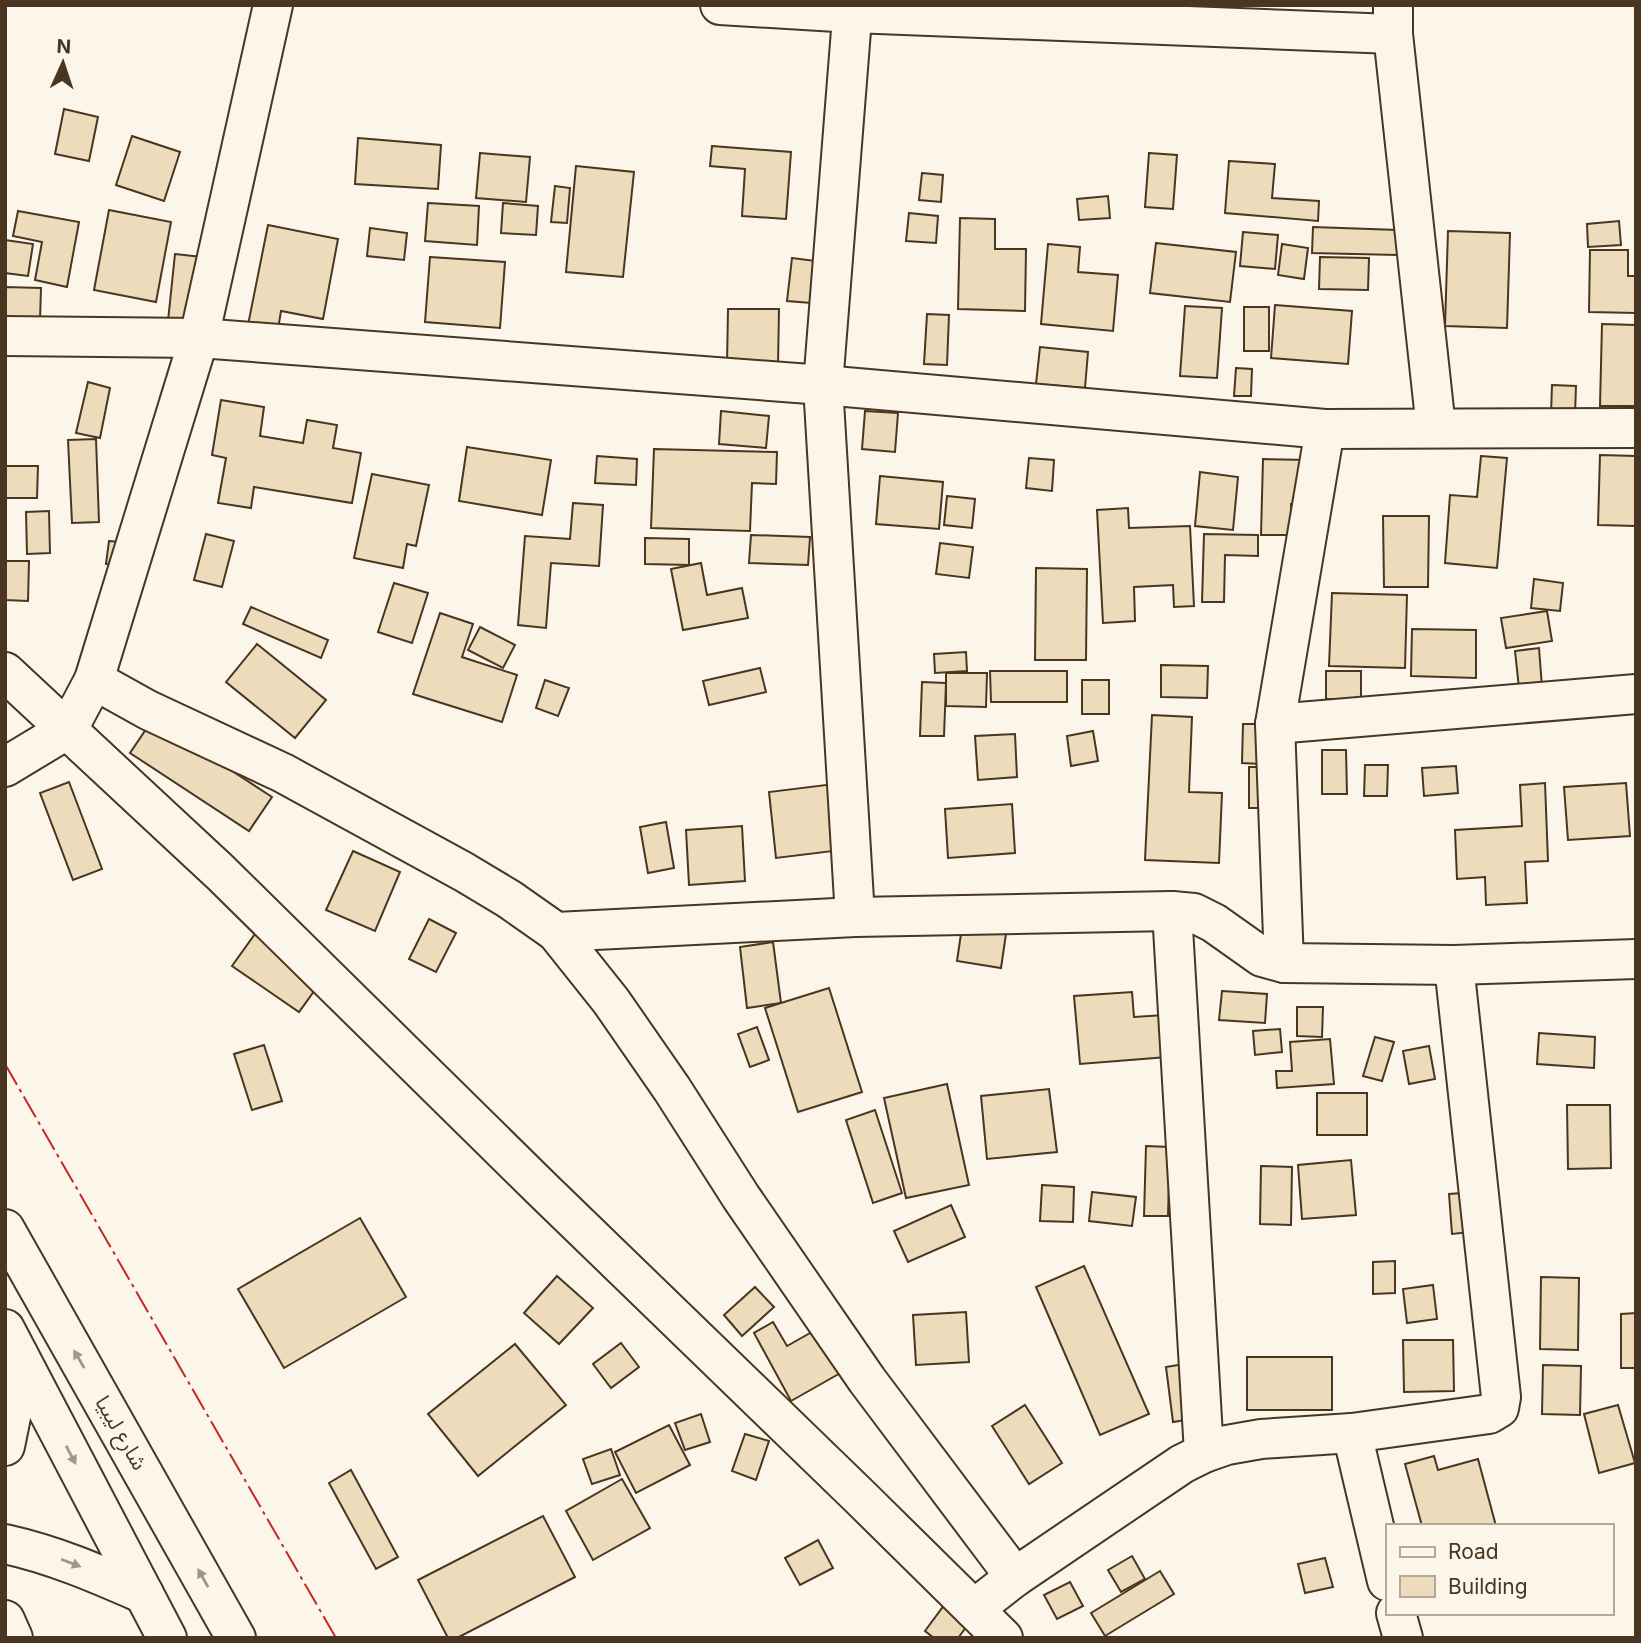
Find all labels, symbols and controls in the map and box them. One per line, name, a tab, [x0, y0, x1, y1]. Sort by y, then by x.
north arrow	[28, 28, 98, 98]
text: N	[56, 35, 72, 58]
one-way arrow	[73, 1349, 85, 1368]
street label: شارع ليبيا	[88, 1391, 153, 1476]
one-way arrow	[65, 1445, 77, 1464]
legend	[1386, 1524, 1613, 1615]
text: Road	[1448, 1539, 1499, 1564]
one-way arrow	[60, 1557, 81, 1568]
one-way arrow	[197, 1568, 209, 1588]
text: Building	[1448, 1574, 1528, 1599]

